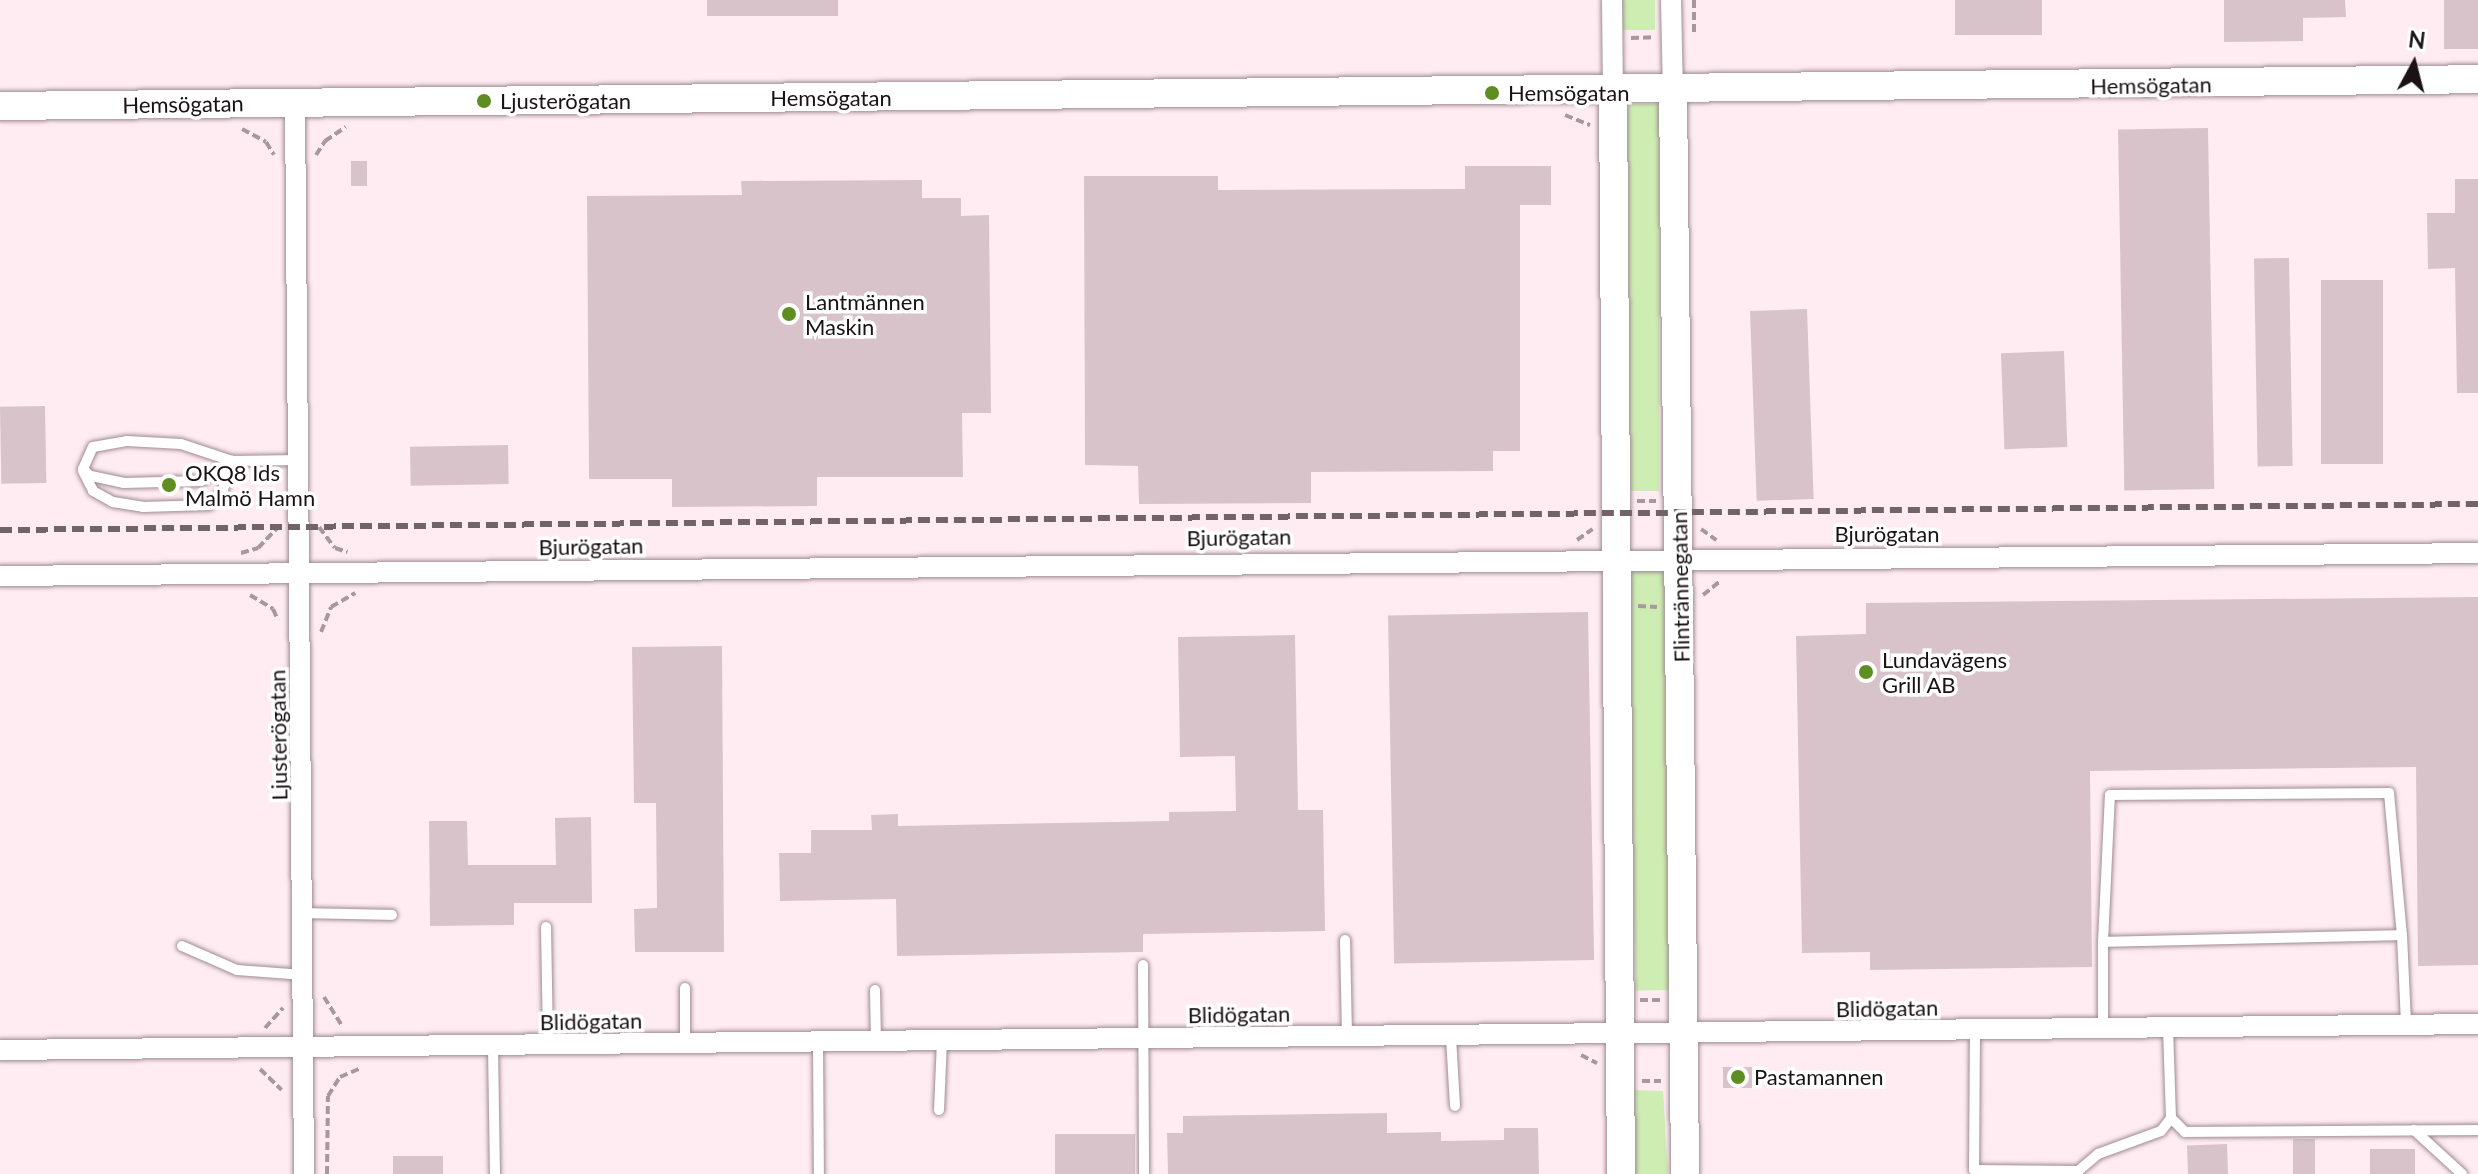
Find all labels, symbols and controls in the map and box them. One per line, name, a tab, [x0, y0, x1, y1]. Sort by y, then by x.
north arrow	[2374, 24, 2454, 104]
text: N	[2407, 25, 2427, 54]
street label: Hemsögatan	[2090, 71, 2212, 99]
place label: Hemsögatan	[1508, 80, 1629, 106]
marker: Hemsögatan	[1483, 84, 1501, 102]
street label: Hemsögatan	[770, 85, 892, 111]
place label: Ljusterögatan	[500, 88, 631, 114]
street label: Hemsögatan	[122, 90, 244, 118]
marker: Ljusterögatan	[475, 92, 493, 110]
place label: Lantmännen Maskin	[805, 288, 925, 340]
marker: Lantmännen Maskin	[780, 305, 798, 323]
place label: OKQ8 Ids Malmö Hamn	[185, 459, 315, 510]
marker: OKQ8 Ids Malmö Hamn	[160, 476, 178, 494]
street label: Flintrännegatan	[1665, 511, 1695, 663]
street label: Bjurögatan	[1835, 521, 1939, 547]
street label: Bjurögatan	[1186, 523, 1292, 551]
street label: Bjurögatan	[538, 532, 644, 560]
place label: Lundavägens Grill AB	[1882, 646, 2007, 698]
marker: Lundavägens Grill AB	[1857, 663, 1875, 681]
street label: Ljusterögatan	[264, 669, 292, 801]
street label: Blidögatan	[1836, 994, 1938, 1022]
street label: Blidögatan	[1188, 1000, 1290, 1028]
street label: Blidögatan	[540, 1007, 642, 1035]
place label: Pastamannen	[1754, 1064, 1884, 1090]
marker: Pastamannen	[1729, 1068, 1747, 1086]

